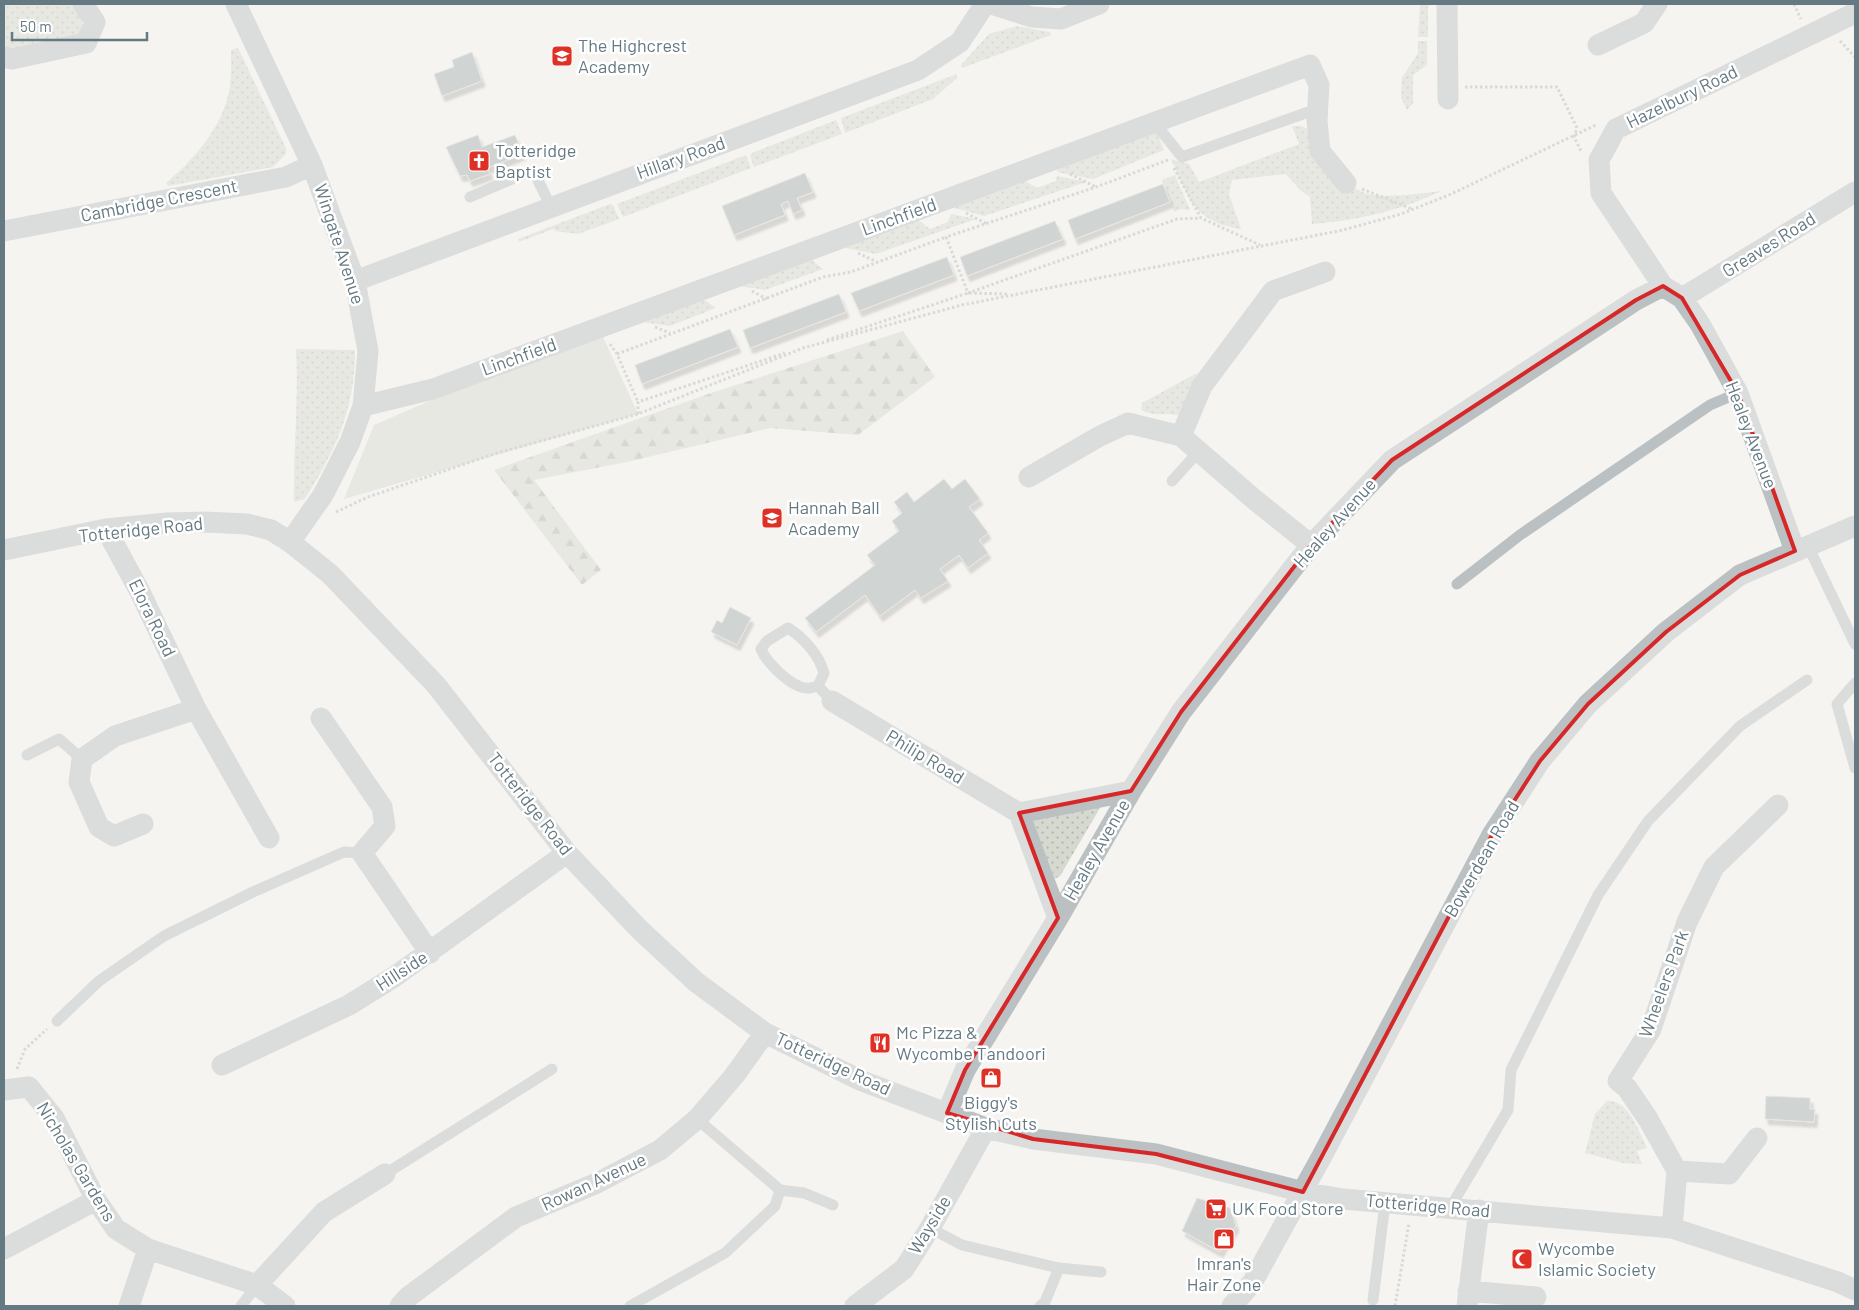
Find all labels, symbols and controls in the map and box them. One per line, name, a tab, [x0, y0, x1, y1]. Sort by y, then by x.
scale bar	[12, 10, 148, 42]
text: 50 m	[20, 17, 52, 35]
place label: The Highcrest Academy	[578, 34, 687, 77]
school or university icon: The Highcrest Academy	[550, 44, 574, 68]
street label: Hazelbury Road	[1622, 60, 1741, 133]
street label: Hillary Road	[633, 131, 728, 183]
place label: Totteridge Baptist	[495, 139, 576, 182]
church icon: Totteridge Baptist	[467, 149, 491, 173]
street label: Cambridge Crescent	[79, 174, 239, 226]
street label: Wingate Avenue	[310, 181, 370, 307]
street label: Linchfield	[858, 192, 939, 240]
street label: Greaves Road	[1718, 207, 1819, 282]
street label: Linchfield	[478, 332, 559, 380]
street label: Healey Avenue	[1721, 378, 1782, 491]
street label: Healey Avenue	[1288, 473, 1380, 572]
place label: Hannah Ball Academy	[788, 496, 880, 539]
school or university icon: Hannah Ball Academy	[760, 506, 784, 530]
street label: Totteridge Road	[78, 512, 204, 546]
street label: Elora Road	[125, 575, 181, 660]
street label: Philip Road	[883, 724, 968, 788]
street label: Totteridge Road	[484, 747, 578, 859]
street label: Healey Avenue	[1058, 795, 1134, 904]
street label: Bowerdean Road	[1439, 796, 1523, 921]
street label: Wheelers Park	[1633, 927, 1693, 1040]
street label: Hillside	[371, 945, 431, 995]
place label: Mc Pizza & Wycombe Tandoori	[896, 1021, 1046, 1064]
street label: Totteridge Road	[772, 1027, 895, 1099]
restaurant icon: Mc Pizza & Wycombe Tandoori	[868, 1031, 892, 1055]
shop icon: Biggy's Stylish Cuts	[979, 1066, 1003, 1090]
place label: Biggy's Stylish Cuts	[945, 1091, 1037, 1134]
street label: Nicholas Gardens	[33, 1098, 121, 1225]
street label: Rowan Avenue	[538, 1147, 649, 1215]
street label: Totteridge Road	[1365, 1189, 1491, 1221]
street label: Wayside	[903, 1191, 955, 1258]
supermarket icon: UK Food Store	[1204, 1197, 1228, 1221]
place label: UK Food Store	[1232, 1197, 1343, 1219]
shop icon: Imran's Hair Zone	[1212, 1227, 1236, 1251]
place label: Wycombe Islamic Society	[1538, 1237, 1656, 1280]
mosque icon: Wycombe Islamic Society	[1510, 1247, 1534, 1271]
place label: Imran's Hair Zone	[1187, 1252, 1261, 1295]

